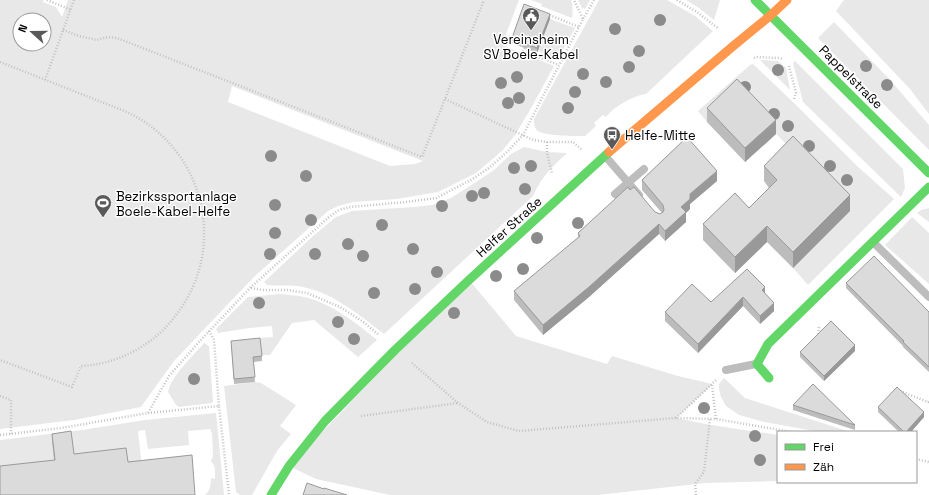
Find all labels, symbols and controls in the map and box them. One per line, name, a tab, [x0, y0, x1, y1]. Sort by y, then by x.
public building icon: Vereinsheim SV Boele-Kabel	[521, 6, 541, 31]
north arrow	[12, 12, 52, 52]
text: N	[15, 22, 31, 34]
place label: Vereinsheim SV Boele-Kabel	[484, 31, 578, 63]
street label: Pappelstraße	[815, 41, 887, 113]
bus stop icon: Helfe-Mitte	[602, 125, 622, 150]
place label: Helfe-Mitte	[625, 127, 696, 144]
place label: Bezirkssportanlage Boele-Kabel-Helfe	[116, 188, 237, 220]
sports icon: Bezirkssportanlage Boele-Kabel-Helfe	[93, 193, 113, 218]
street label: Helfer Straße	[473, 193, 545, 261]
legend	[777, 431, 917, 483]
text: Frei	[813, 439, 834, 455]
text: Zäh	[813, 459, 834, 475]

